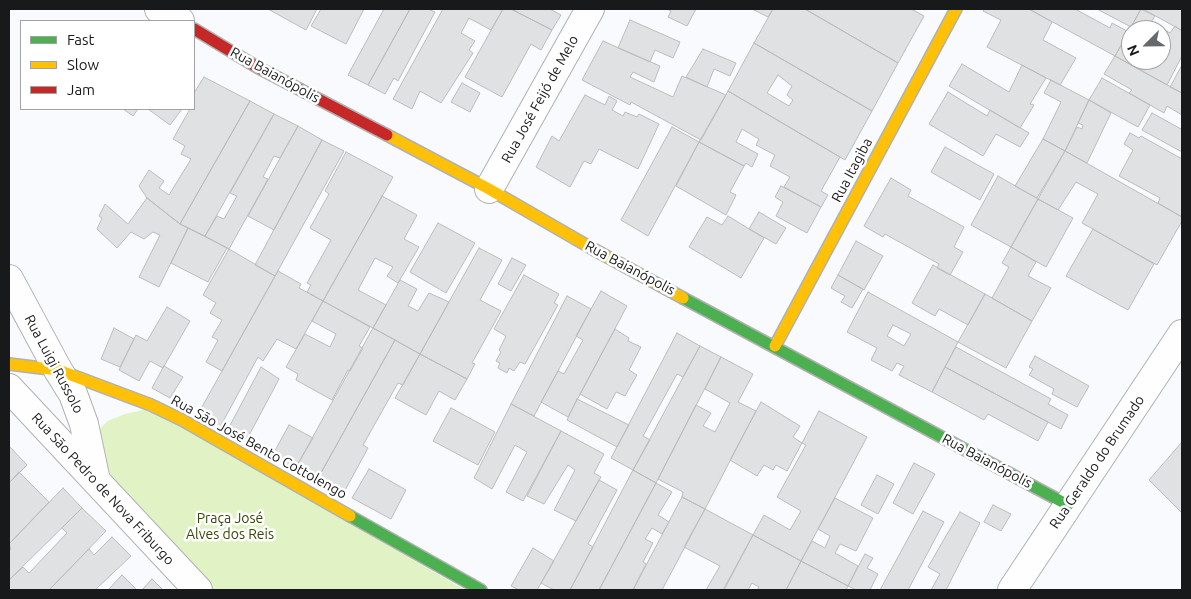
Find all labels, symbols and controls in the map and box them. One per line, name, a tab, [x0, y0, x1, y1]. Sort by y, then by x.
legend	[20, 20, 195, 110]
north arrow	[1121, 20, 1171, 70]
text: Fast	[67, 31, 94, 48]
street label: Rua José Feijó de Melo	[498, 32, 582, 166]
text: N	[1124, 43, 1143, 58]
street label: Rua Baianópolis	[227, 44, 323, 106]
text: Slow	[67, 56, 99, 73]
text: Jam	[67, 81, 95, 98]
street label: Rua Itagiba	[828, 135, 876, 205]
street label: Rua Baianópolis	[582, 237, 678, 299]
street label: Rua Luigi Russolo	[21, 312, 87, 416]
street label: Rua São José Bento Cottolengo	[168, 392, 350, 502]
street label: Rua Geraldo do Brumado	[1046, 392, 1148, 532]
street label: Rua São Pedro de Nova Friburgo	[28, 409, 178, 569]
street label: Rua Baianópolis	[939, 430, 1035, 492]
park label: Praça José Alves dos Reis	[186, 510, 274, 542]

